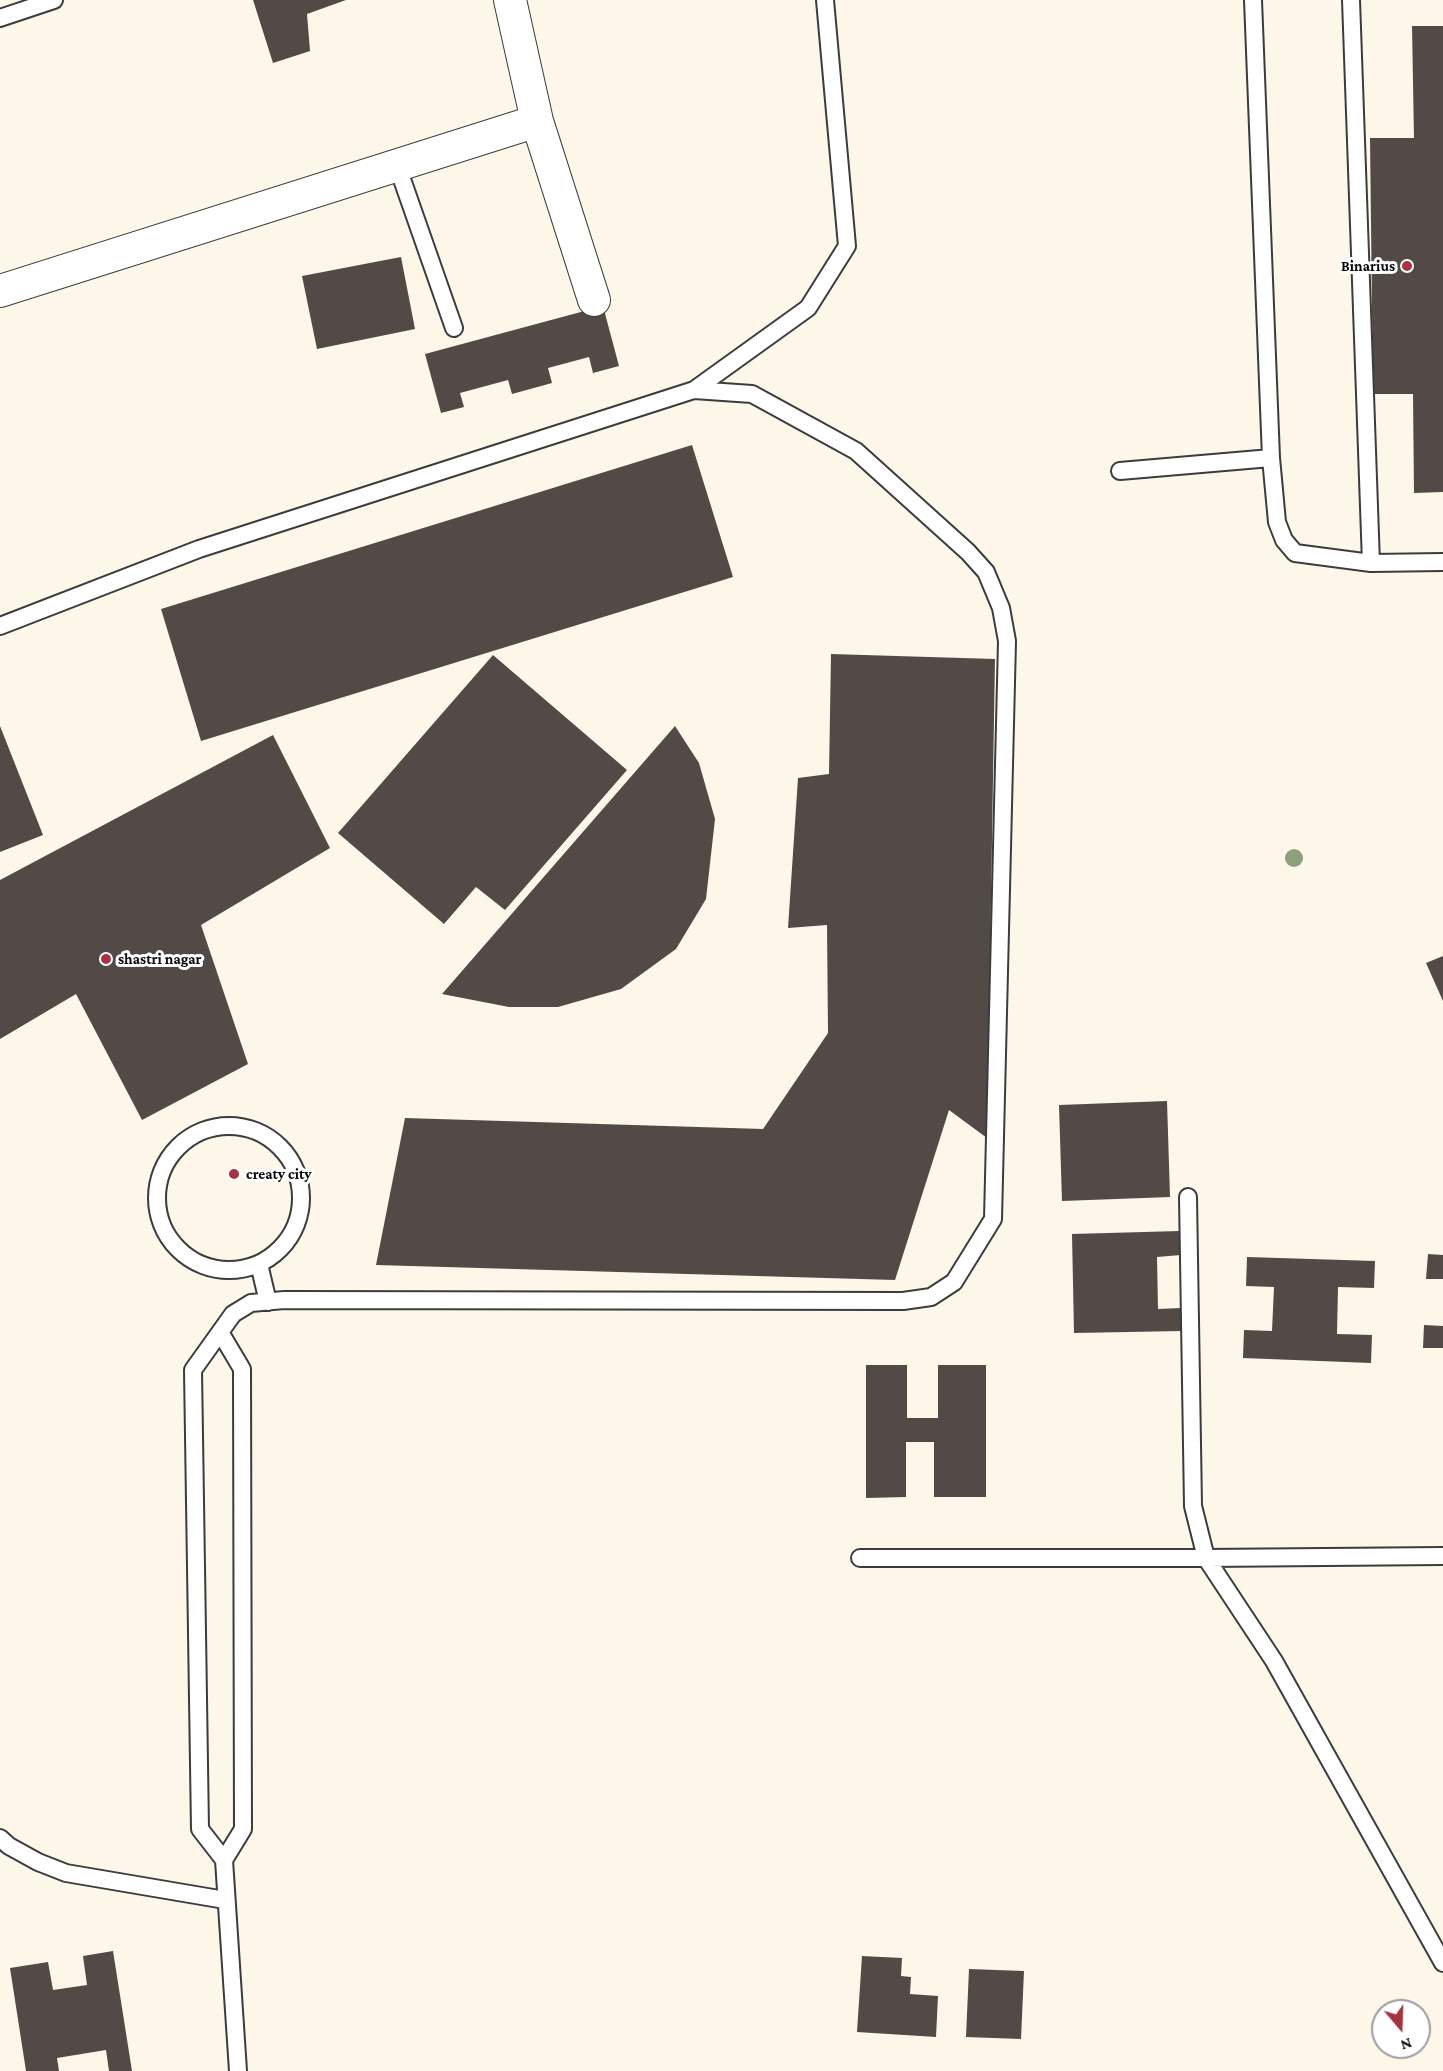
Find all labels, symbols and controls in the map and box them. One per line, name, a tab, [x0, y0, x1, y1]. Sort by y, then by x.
place label: Binarius	[1341, 257, 1395, 275]
marker: Binarius	[1400, 259, 1414, 273]
place label: shastri nagar	[118, 950, 202, 968]
marker: shastri nagar	[99, 952, 113, 966]
place label: creaty city	[246, 1165, 312, 1183]
marker: creaty city	[227, 1167, 241, 1181]
north arrow	[1371, 1999, 1431, 2059]
text: N	[1398, 2035, 1414, 2054]

